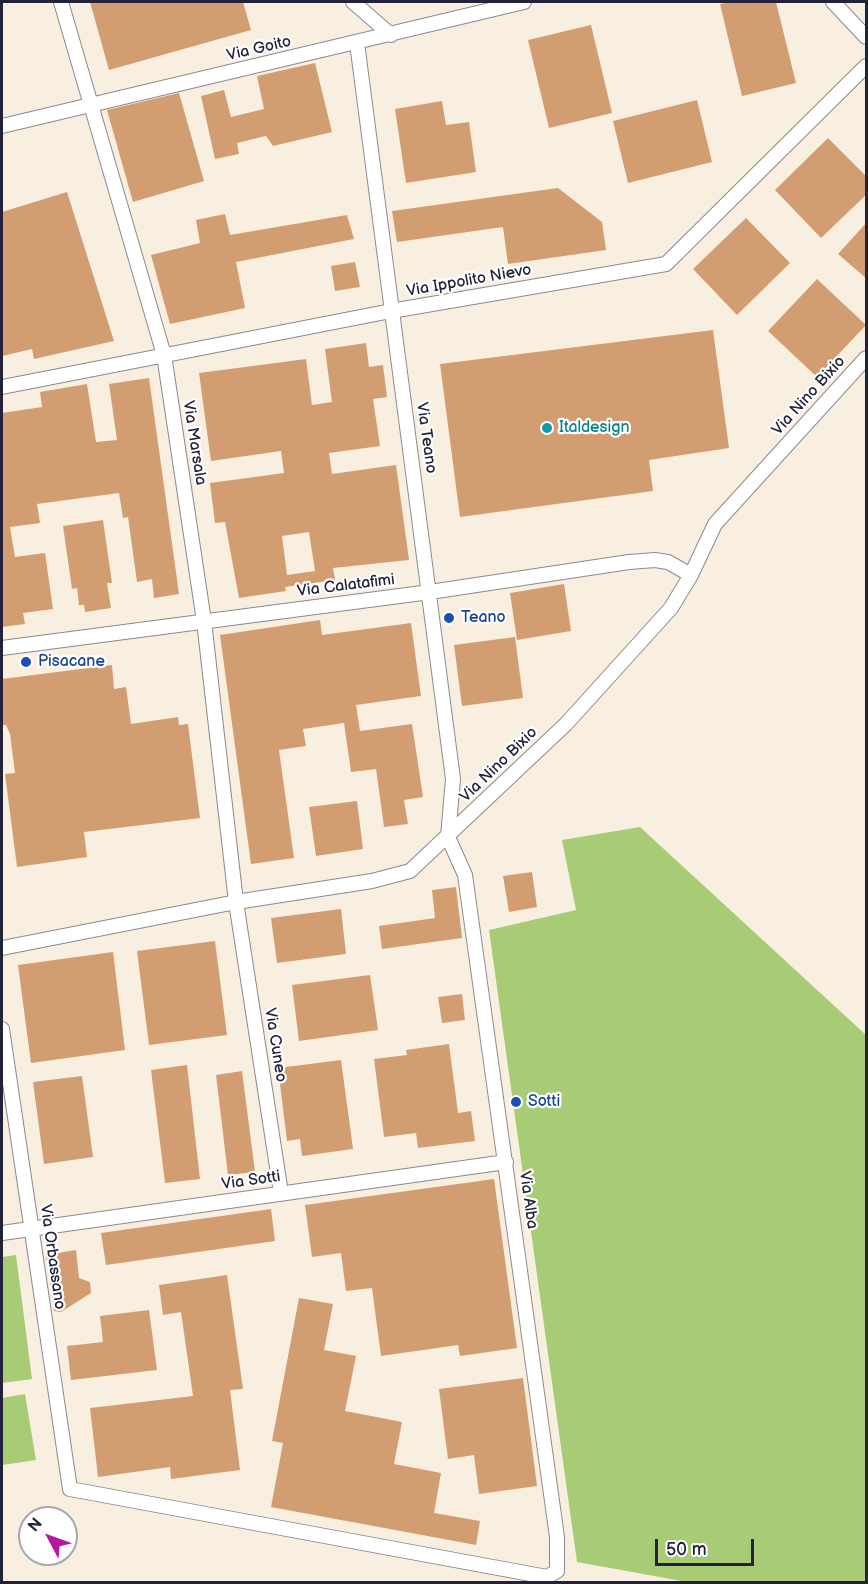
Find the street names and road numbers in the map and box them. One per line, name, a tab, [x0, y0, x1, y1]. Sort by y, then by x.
street label: Via Goito	[225, 32, 293, 66]
street label: Via Ippolito Nievo	[405, 261, 533, 301]
street label: Via Nino Bixio	[768, 352, 850, 440]
street label: Via Marsala	[178, 399, 210, 487]
street label: Via Teano	[412, 401, 440, 475]
street label: Via Calatafimi	[296, 570, 396, 602]
street label: Via Nino Bixio	[456, 723, 542, 807]
street label: Via Cuneo	[260, 1007, 290, 1083]
street label: Via Sotti	[220, 1167, 282, 1195]
street label: Via Alba	[514, 1170, 542, 1230]
street label: Via Orbassano	[35, 1203, 69, 1311]

